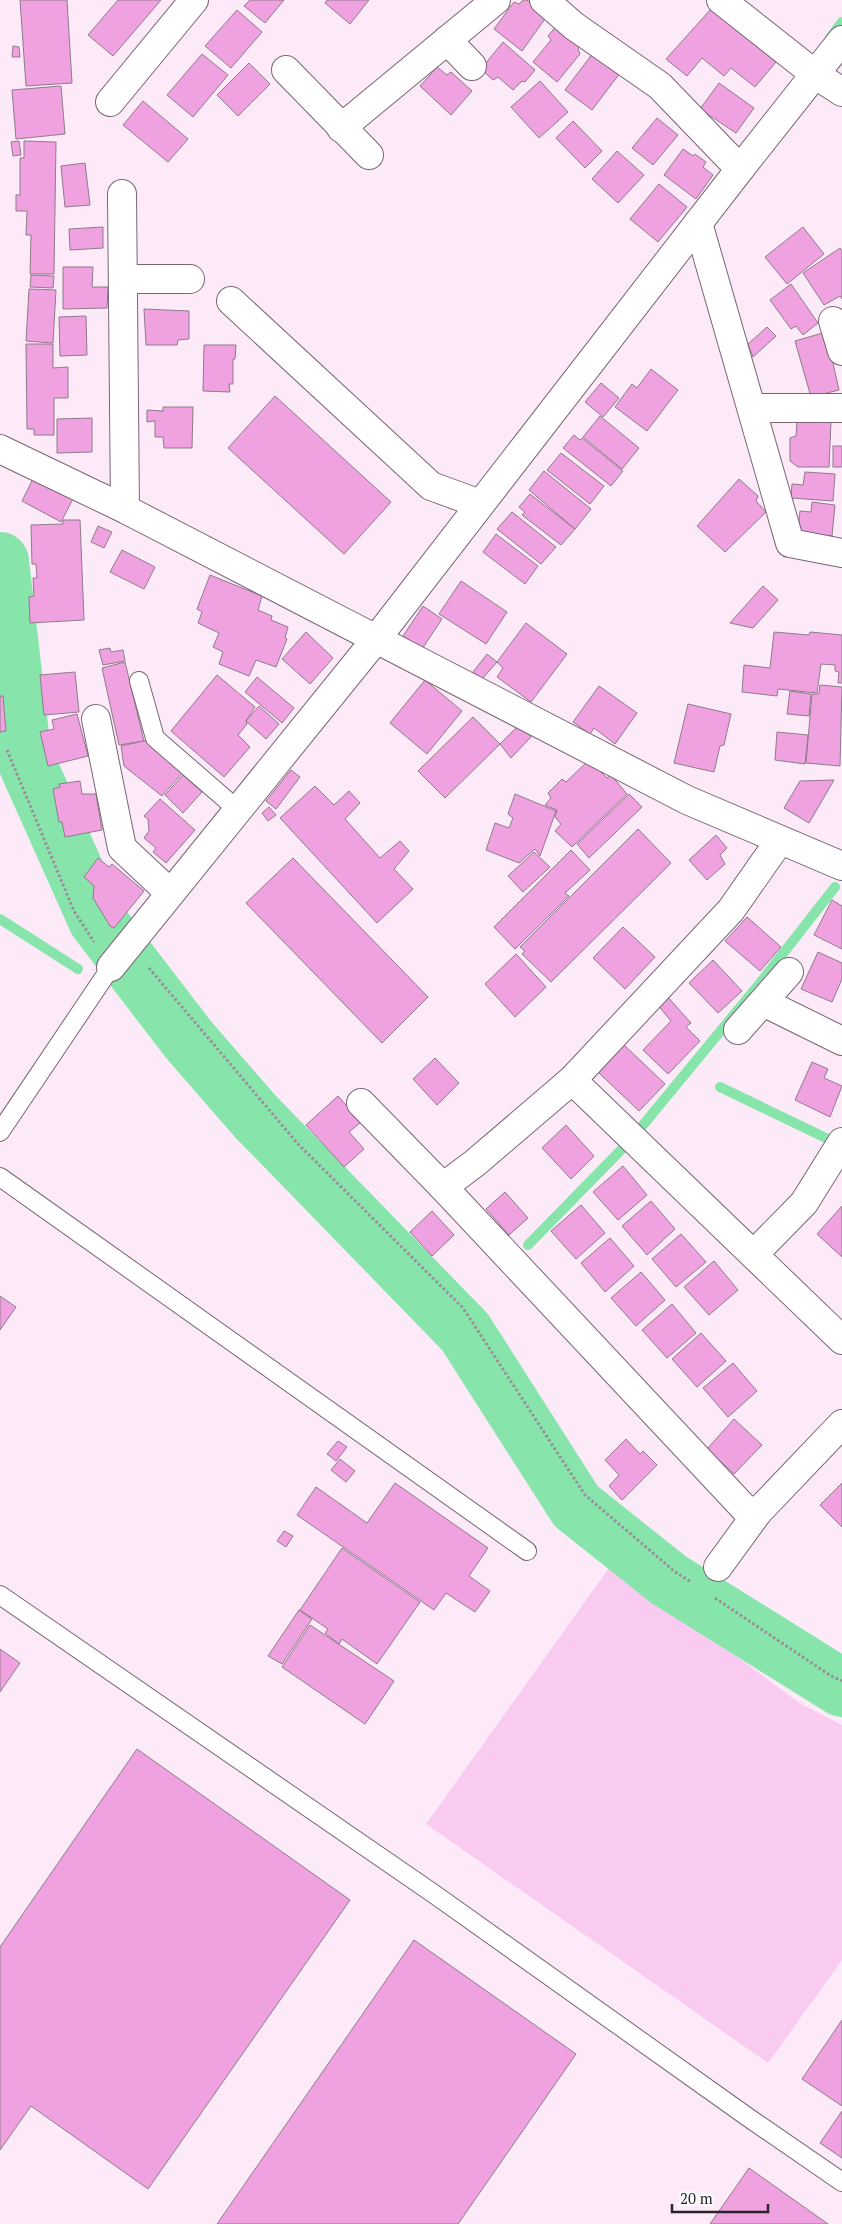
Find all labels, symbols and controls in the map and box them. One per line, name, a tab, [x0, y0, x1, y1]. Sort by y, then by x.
scale bar	[672, 2182, 768, 2214]
text: 20 m	[680, 2188, 713, 2208]

